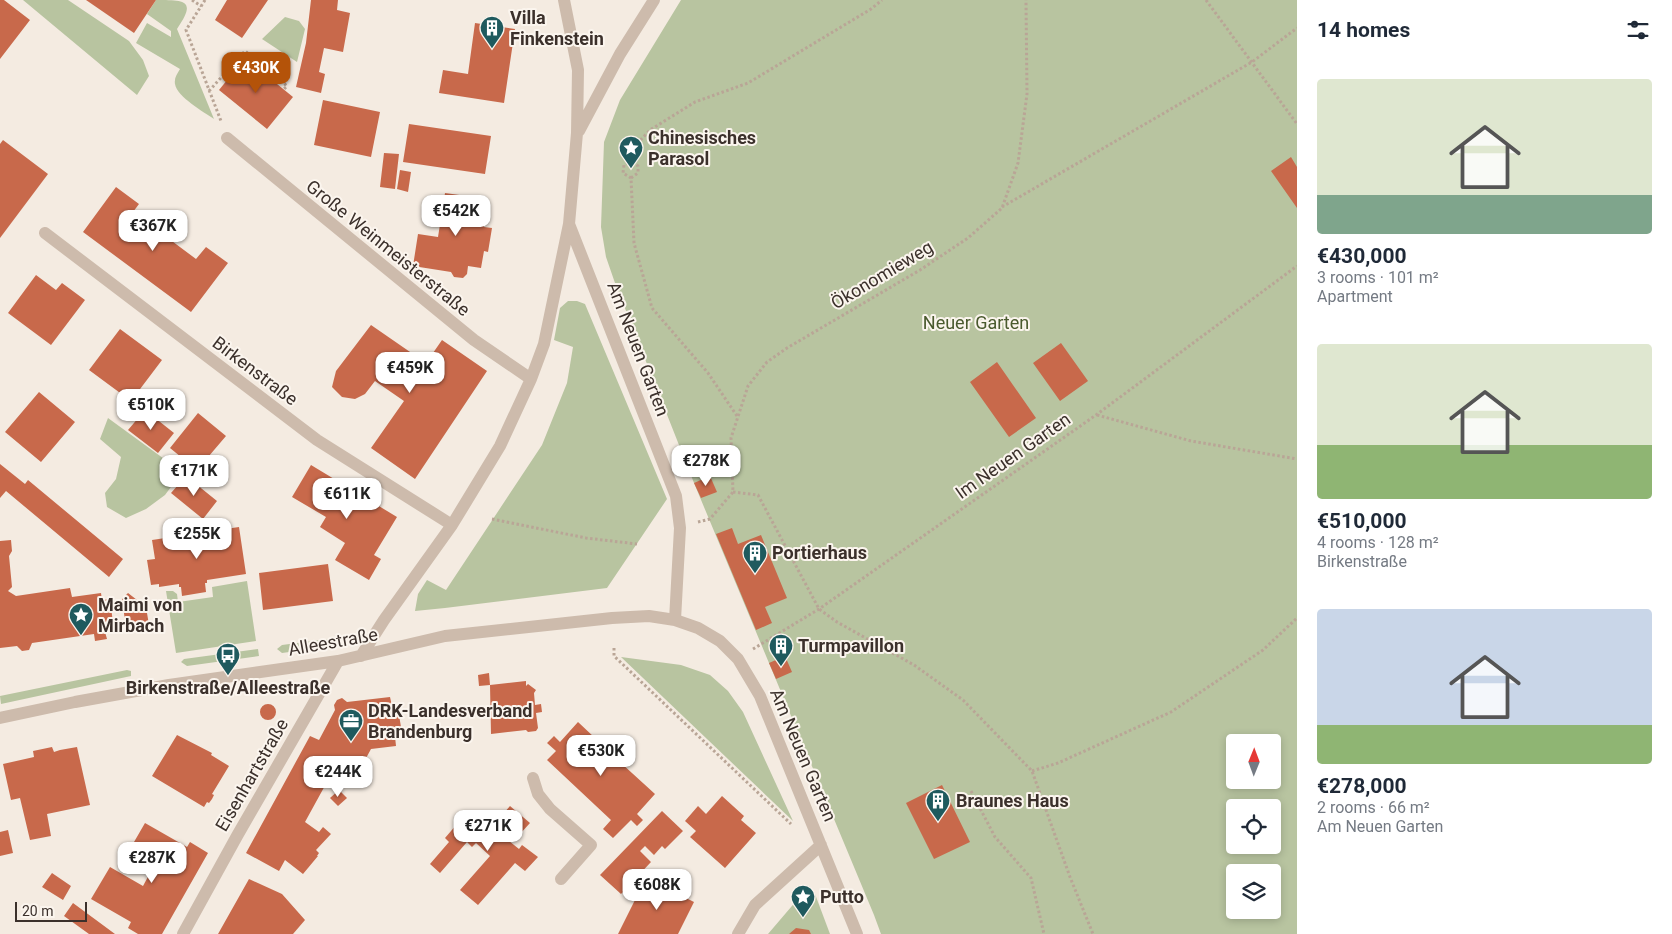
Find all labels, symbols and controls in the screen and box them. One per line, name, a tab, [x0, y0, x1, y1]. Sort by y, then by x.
place label: Villa Finkenstein	[510, 7, 604, 49]
building icon: Villa Finkenstein	[479, 15, 505, 49]
icon: filters	[1624, 16, 1652, 44]
text: 14 homes	[1317, 18, 1410, 42]
pin: €430K	[221, 52, 291, 94]
text: €430K	[233, 58, 279, 77]
icon: home	[1440, 112, 1530, 202]
place label: Chinesisches Parasol	[648, 127, 756, 169]
place icon: Chinesisches Parasol	[618, 135, 644, 169]
street label: Große Weinmeisterstraße	[302, 175, 474, 320]
pin: €542K	[421, 194, 491, 237]
text: €542K	[433, 201, 479, 220]
pin: €367K	[118, 210, 188, 252]
text: €367K	[130, 216, 176, 235]
street label: Ökonomieweg	[827, 236, 936, 313]
text: €430,000	[1317, 244, 1407, 268]
text: 3 rooms · 101 m²	[1317, 268, 1439, 287]
street label: Am Neuen Garten	[603, 279, 674, 419]
text: Apartment	[1317, 287, 1393, 306]
park label: Neuer Garten	[923, 312, 1029, 333]
street label: Birkenstraße	[209, 332, 302, 409]
pin: €459K	[375, 352, 445, 394]
text: €459K	[387, 358, 433, 377]
icon: home	[1440, 377, 1530, 467]
pin: €510K	[116, 388, 186, 431]
text: €510K	[128, 395, 174, 414]
street label: Im Neuen Garten	[951, 408, 1074, 503]
pin: €278K	[671, 444, 741, 487]
text: €278K	[683, 451, 729, 470]
pin: €171K	[159, 454, 229, 497]
text: €171K	[171, 461, 217, 480]
pin: €611K	[312, 478, 382, 520]
text: €611K	[324, 484, 370, 503]
text: €510,000	[1317, 509, 1407, 533]
pin: €255K	[162, 518, 232, 560]
text: €255K	[174, 524, 220, 543]
text: 4 rooms · 128 m²	[1317, 533, 1439, 552]
building icon: Portierhaus	[742, 540, 768, 574]
place label: Portierhaus	[772, 542, 867, 563]
text: Birkenstraße	[1317, 552, 1407, 571]
place label: Maimi von Mirbach	[98, 594, 182, 636]
place icon: Maimi von Mirbach	[68, 602, 94, 636]
street label: Alleestraße	[286, 623, 379, 660]
building icon: Turmpavillon	[768, 633, 794, 667]
place label: Turmpavillon	[798, 635, 904, 656]
bus stop icon: Birkenstraße/Alleestraße	[215, 642, 241, 676]
icon: home	[1440, 642, 1530, 732]
place label: Birkenstraße/Alleestraße	[126, 677, 331, 698]
street label: Am Neuen Garten	[766, 685, 841, 824]
place label: DRK-Landesverband Brandenburg	[368, 700, 532, 742]
office icon: DRK-Landesverband Brandenburg	[338, 708, 364, 742]
street label: Eisenhartstraße	[211, 715, 292, 835]
pin: €530K	[566, 734, 636, 777]
north arrow	[1226, 734, 1281, 789]
map controls	[1226, 734, 1281, 919]
text: €530K	[578, 741, 624, 760]
pin: €244K	[303, 756, 373, 798]
text: €244K	[315, 762, 361, 781]
text: €278,000	[1317, 774, 1407, 798]
building icon: Braunes Haus	[925, 788, 951, 822]
place label: Braunes Haus	[956, 790, 1069, 811]
text: 2 rooms · 66 m²	[1317, 798, 1430, 817]
button: locate	[1226, 799, 1281, 854]
pin: €271K	[453, 810, 523, 852]
text: €271K	[465, 816, 511, 835]
text: Am Neuen Garten	[1317, 817, 1443, 836]
pin: €287K	[117, 842, 187, 884]
text: €287K	[129, 848, 175, 867]
button: layers	[1226, 864, 1281, 919]
pin: €608K	[622, 868, 692, 911]
text: €608K	[634, 875, 680, 894]
place icon: Putto	[790, 884, 816, 918]
place label: Putto	[820, 886, 864, 907]
scale bar	[15, 899, 88, 922]
text: 20 m	[22, 903, 54, 919]

